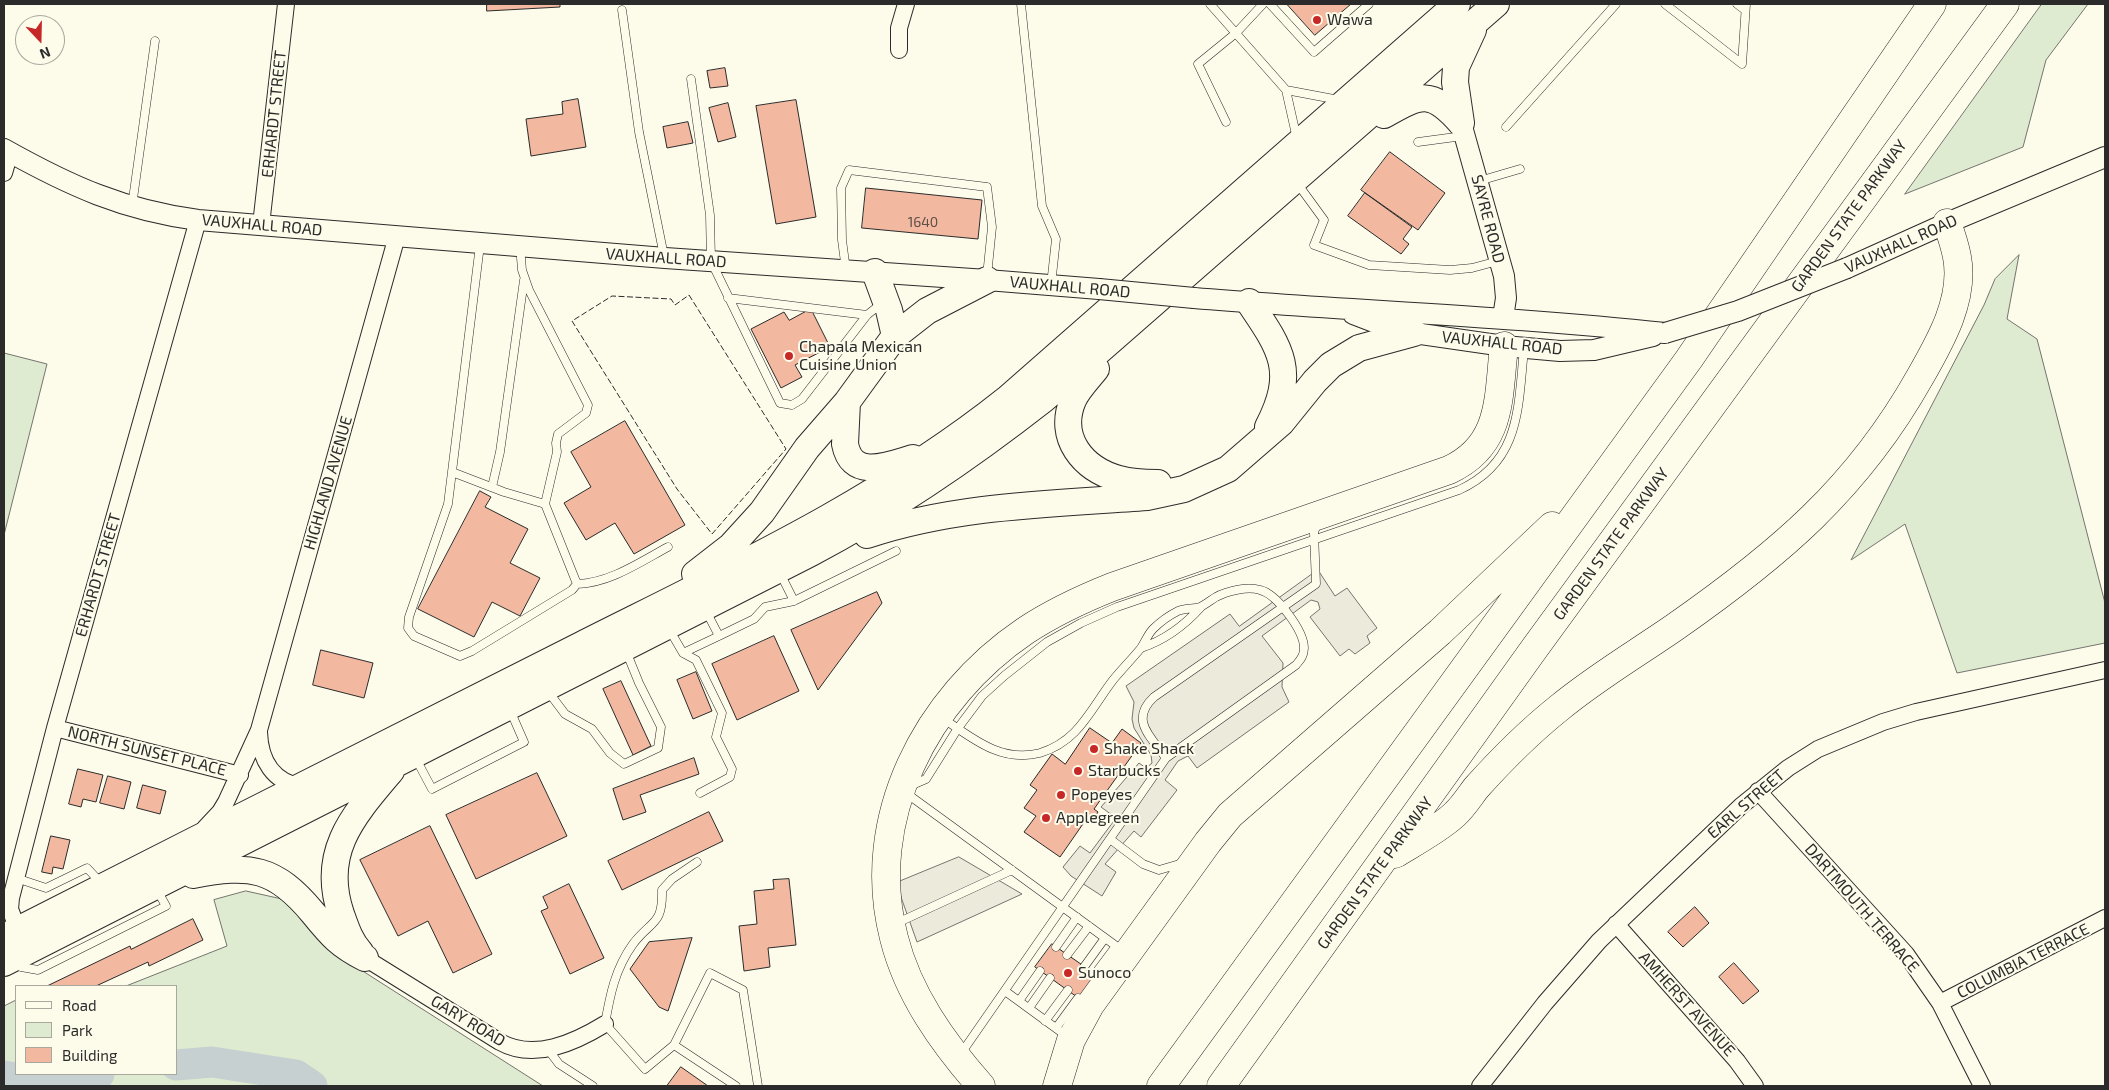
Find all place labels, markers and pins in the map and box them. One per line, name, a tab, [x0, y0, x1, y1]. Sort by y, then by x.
place label: Wawa	[1327, 10, 1373, 30]
marker: Wawa	[1311, 14, 1323, 26]
place label: Chapala Mexican Cuisine Union	[799, 337, 922, 375]
marker: Chapala Mexican Cuisine Union	[783, 350, 795, 362]
place label: Shake Shack	[1104, 739, 1194, 759]
marker: Shake Shack	[1088, 743, 1100, 755]
place label: Starbucks	[1088, 761, 1161, 781]
marker: Starbucks	[1072, 765, 1084, 777]
place label: Popeyes	[1071, 785, 1132, 805]
marker: Popeyes	[1055, 789, 1067, 801]
place label: Applegreen	[1056, 808, 1139, 828]
marker: Applegreen	[1040, 812, 1052, 824]
place label: Sunoco	[1078, 963, 1131, 983]
marker: Sunoco	[1062, 967, 1074, 979]

